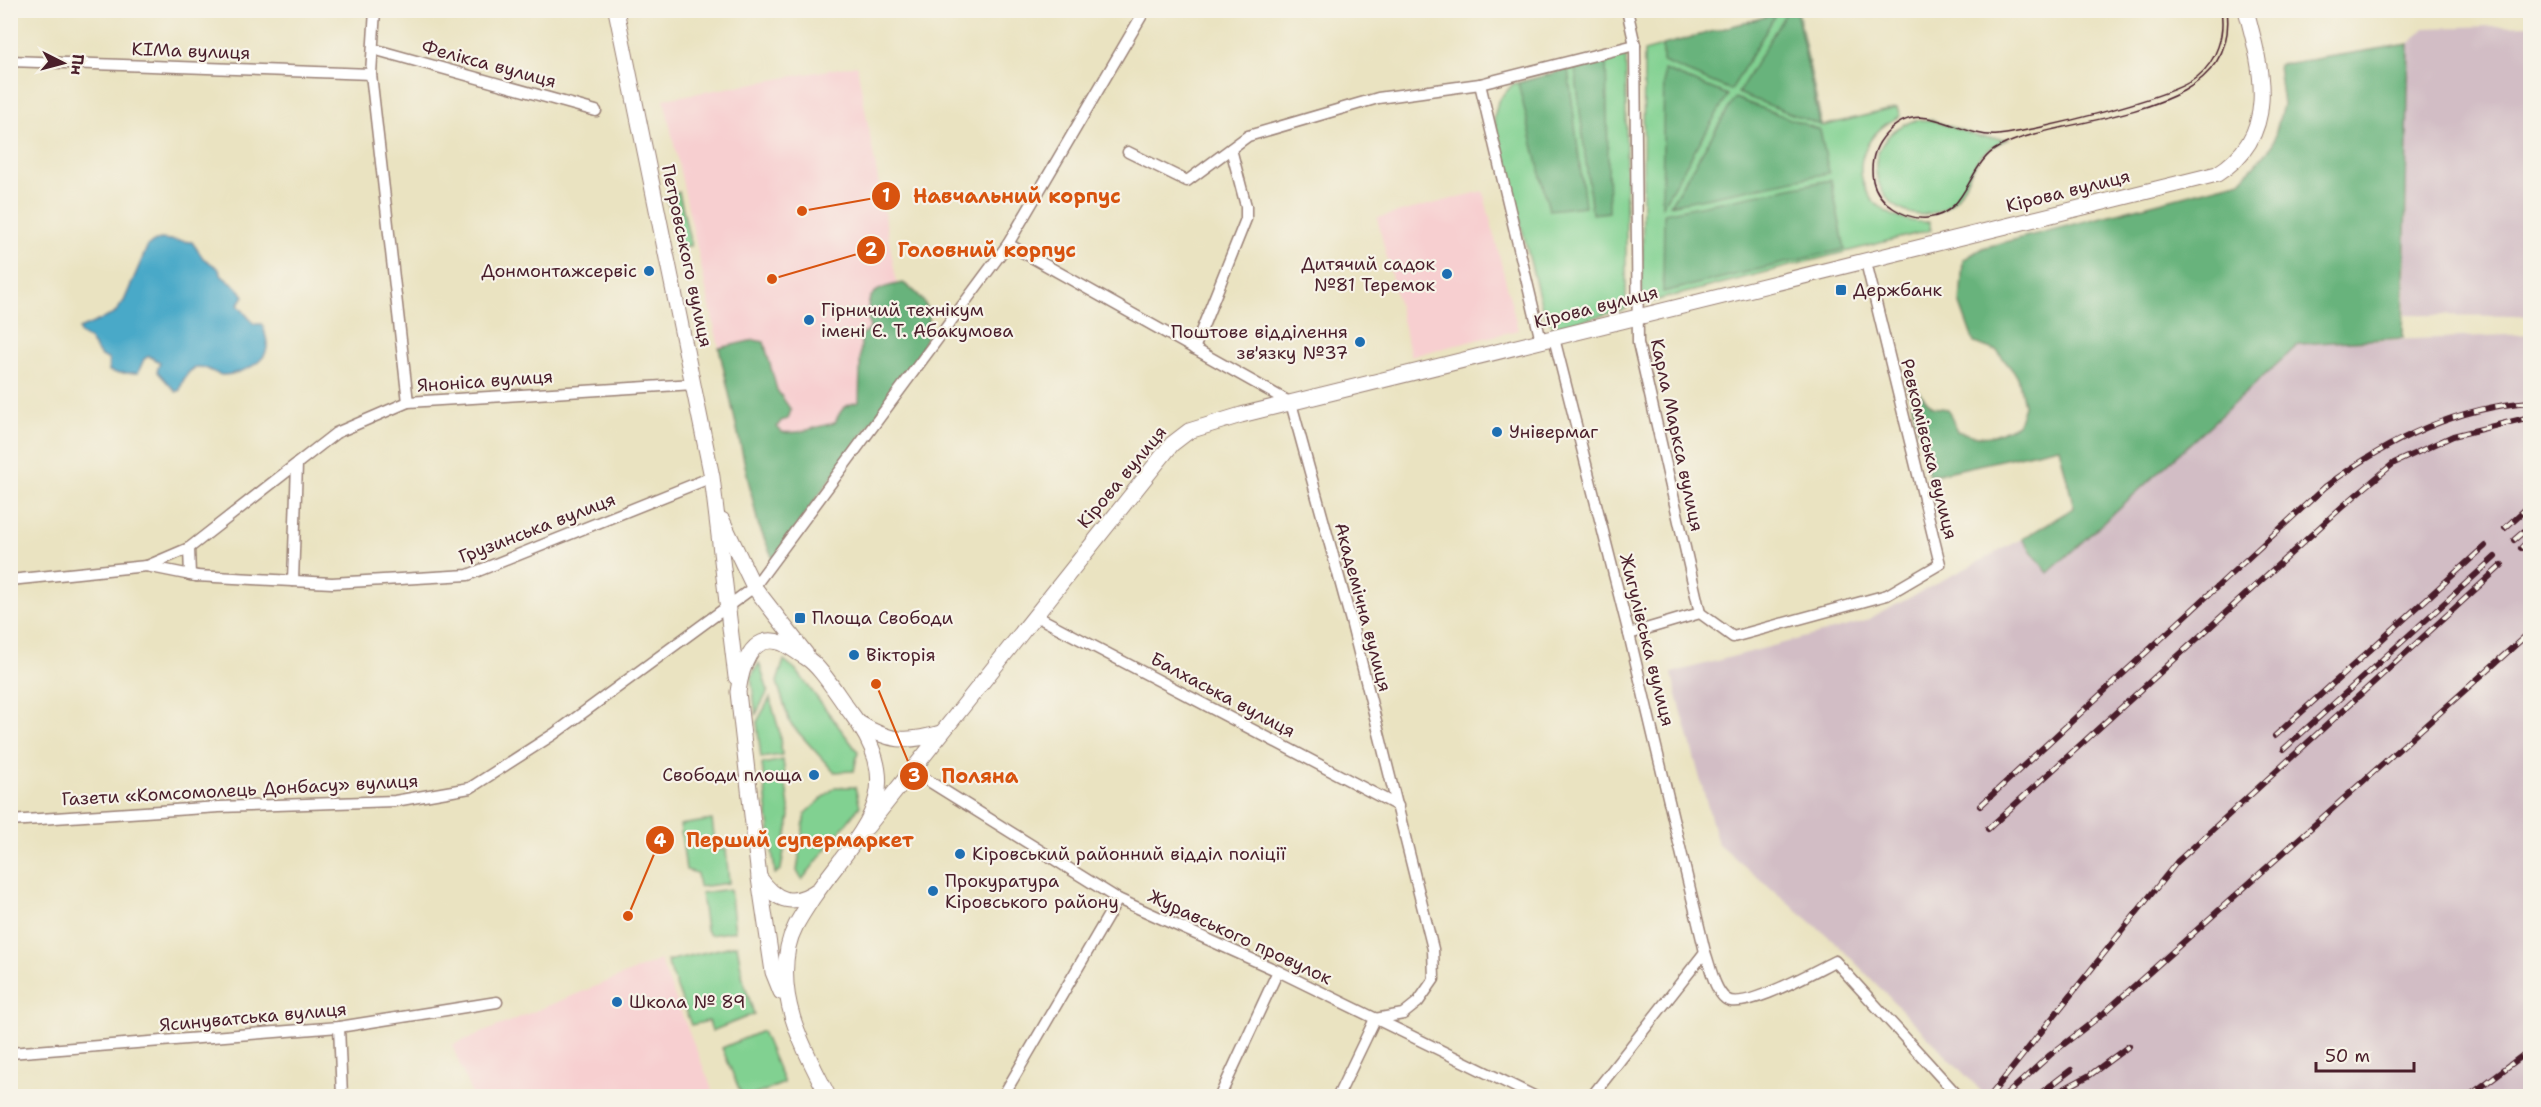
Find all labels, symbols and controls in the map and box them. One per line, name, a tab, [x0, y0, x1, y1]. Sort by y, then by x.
north arrow	[33, 33, 93, 93]
street label: Фелікса вулиця	[419, 34, 559, 94]
street label: КІМа вулиця	[131, 37, 251, 65]
text: Пн	[66, 53, 89, 76]
street label: Петровського вулиця	[656, 163, 718, 349]
street label: Кірова вулиця	[2004, 164, 2132, 218]
callout: Навчальний корпус	[871, 177, 1133, 215]
text: Навчальний корпус	[913, 183, 1121, 209]
text: 1	[882, 184, 890, 208]
callout: Головний корпус	[856, 231, 1088, 269]
text: Головний корпус	[898, 237, 1076, 263]
text: 2	[865, 238, 878, 262]
place label: Дитячий садок №81 Теремок	[1301, 252, 1435, 297]
place label: Донмонтажсервіс	[481, 259, 637, 283]
marker: Донмонтажсервіс	[642, 264, 656, 278]
marker: Дитячий садок №81 Теремок	[1440, 267, 1454, 281]
place label: Держбанк	[1853, 278, 1943, 302]
street label: Кірова вулиця	[1532, 280, 1660, 334]
marker: Держбанк	[1834, 283, 1848, 297]
place label: Гірничий технікум імені Є. Т. Абакумова	[821, 298, 1014, 343]
marker: Гірничий технікум імені Є. Т. Абакумова	[802, 313, 816, 327]
place label: Поштове відділення зв'язку №37	[1171, 320, 1348, 365]
marker: Поштове відділення зв'язку №37	[1353, 335, 1367, 349]
street label: Карла Маркса вулиця	[1645, 336, 1709, 534]
street label: Ревкомівська вулиця	[1895, 356, 1963, 542]
street label: Яноніса вулиця	[416, 364, 554, 398]
place label: Універмаг	[1509, 420, 1598, 444]
street label: Кірова вулиця	[1072, 421, 1172, 533]
marker: Універмаг	[1490, 425, 1504, 439]
street label: Грузинська вулиця	[455, 487, 619, 569]
street label: Академічна вулиця	[1329, 520, 1397, 694]
street label: Жигулівська вулиця	[1614, 551, 1680, 729]
place label: Площа Свободи	[812, 606, 954, 630]
marker: Площа Свободи	[793, 611, 807, 625]
place label: Вікторія	[866, 643, 936, 667]
street label: Балхаська вулиця	[1146, 647, 1300, 743]
marker: Вікторія	[847, 648, 861, 662]
callout: Поляна	[899, 757, 1030, 795]
place label: Свободи площа	[662, 763, 802, 787]
text: Поляна	[942, 763, 1019, 789]
text: 3	[908, 764, 920, 788]
marker: Свободи площа	[807, 768, 821, 782]
street label: Газети «Комсомолець Донбасу» вулиця	[61, 769, 419, 811]
callout: Перший супермаркет	[645, 821, 926, 859]
text: Перший супермаркет	[686, 827, 914, 853]
text: 4	[654, 829, 667, 853]
place label: Кіровський районний відділ поліції	[972, 842, 1287, 866]
marker: Кіровський районний відділ поліції	[953, 847, 967, 861]
place label: Прокуратура Кіровського району	[945, 869, 1119, 914]
marker: Прокуратура Кіровського району	[926, 884, 940, 898]
street label: Журавського провулок	[1144, 884, 1336, 990]
place label: Школа № 89	[629, 990, 746, 1014]
marker: Школа № 89	[610, 995, 624, 1009]
street label: Ясинуватська вулиця	[158, 997, 348, 1037]
scale bar	[2316, 1035, 2414, 1073]
text: 50 m	[2325, 1044, 2370, 1068]

